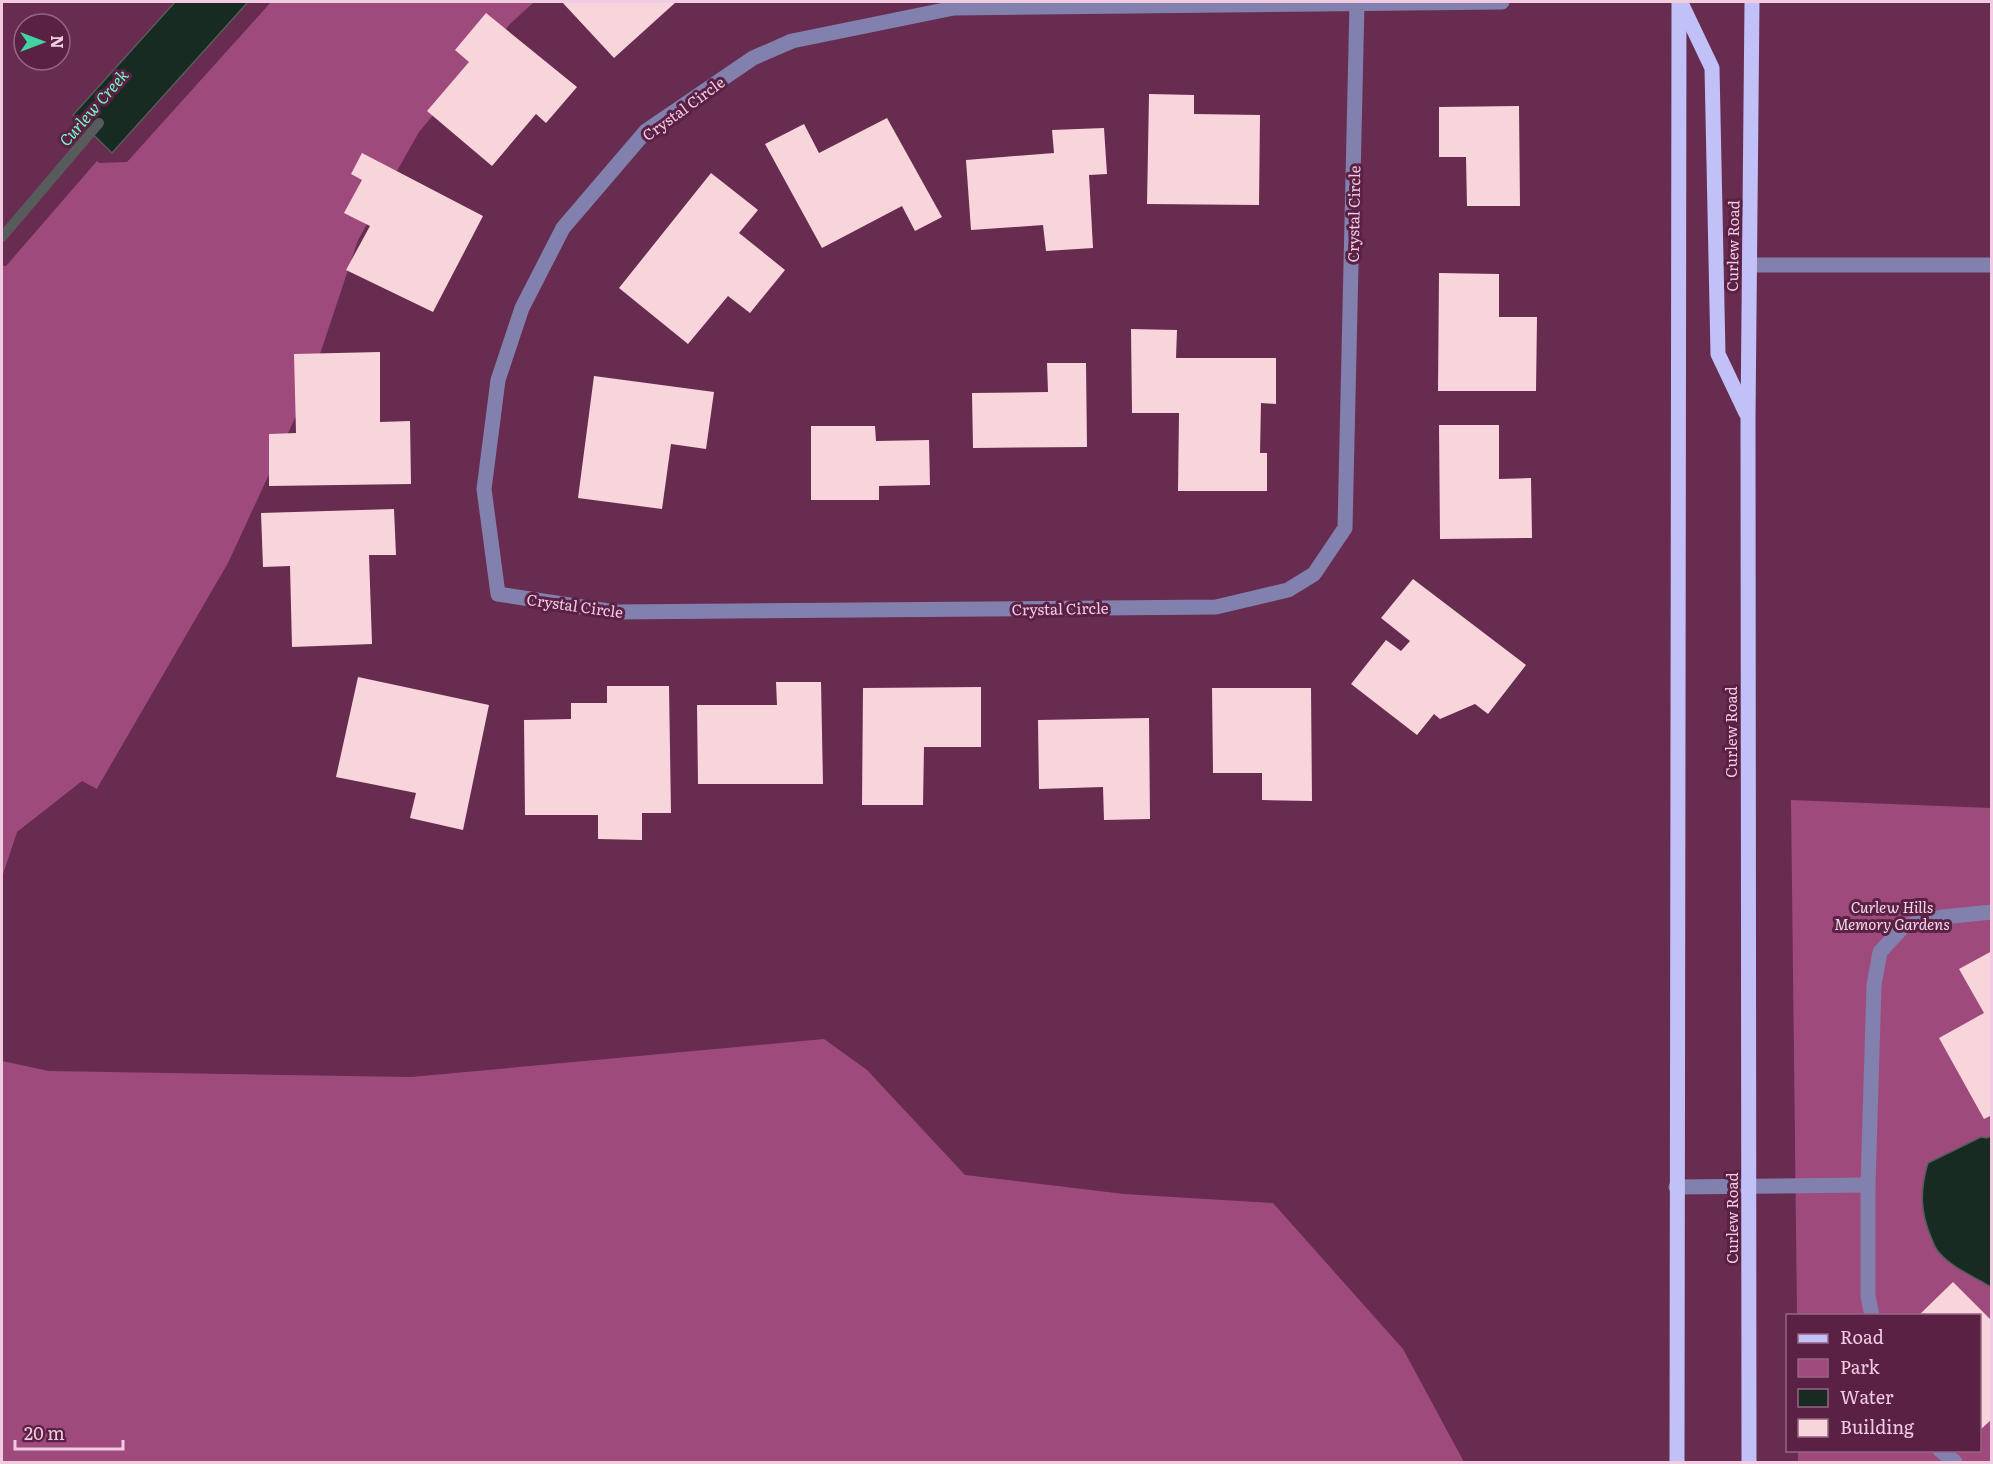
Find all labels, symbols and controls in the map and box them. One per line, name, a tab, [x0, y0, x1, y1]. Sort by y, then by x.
north arrow	[12, 12, 72, 72]
text: N	[46, 35, 70, 49]
water label: Curlew Creek	[53, 63, 134, 151]
street label: Crystal Circle	[637, 70, 729, 146]
street label: Crystal Circle	[1341, 165, 1365, 263]
street label: Curlew Road	[1720, 200, 1744, 292]
street label: Crystal Circle	[525, 587, 625, 623]
street label: Crystal Circle	[1011, 596, 1109, 620]
street label: Curlew Road	[1719, 686, 1742, 778]
park label: Curlew Hills Memory Gardens	[1834, 895, 1950, 935]
street label: Curlew Road	[1720, 1172, 1743, 1264]
legend	[1786, 1314, 1981, 1452]
text: Road	[1840, 1323, 1884, 1350]
text: Park	[1840, 1353, 1881, 1380]
text: Water	[1840, 1383, 1894, 1410]
scale bar	[15, 1413, 123, 1451]
text: Building	[1840, 1413, 1915, 1440]
text: 20 m	[24, 1419, 65, 1446]

